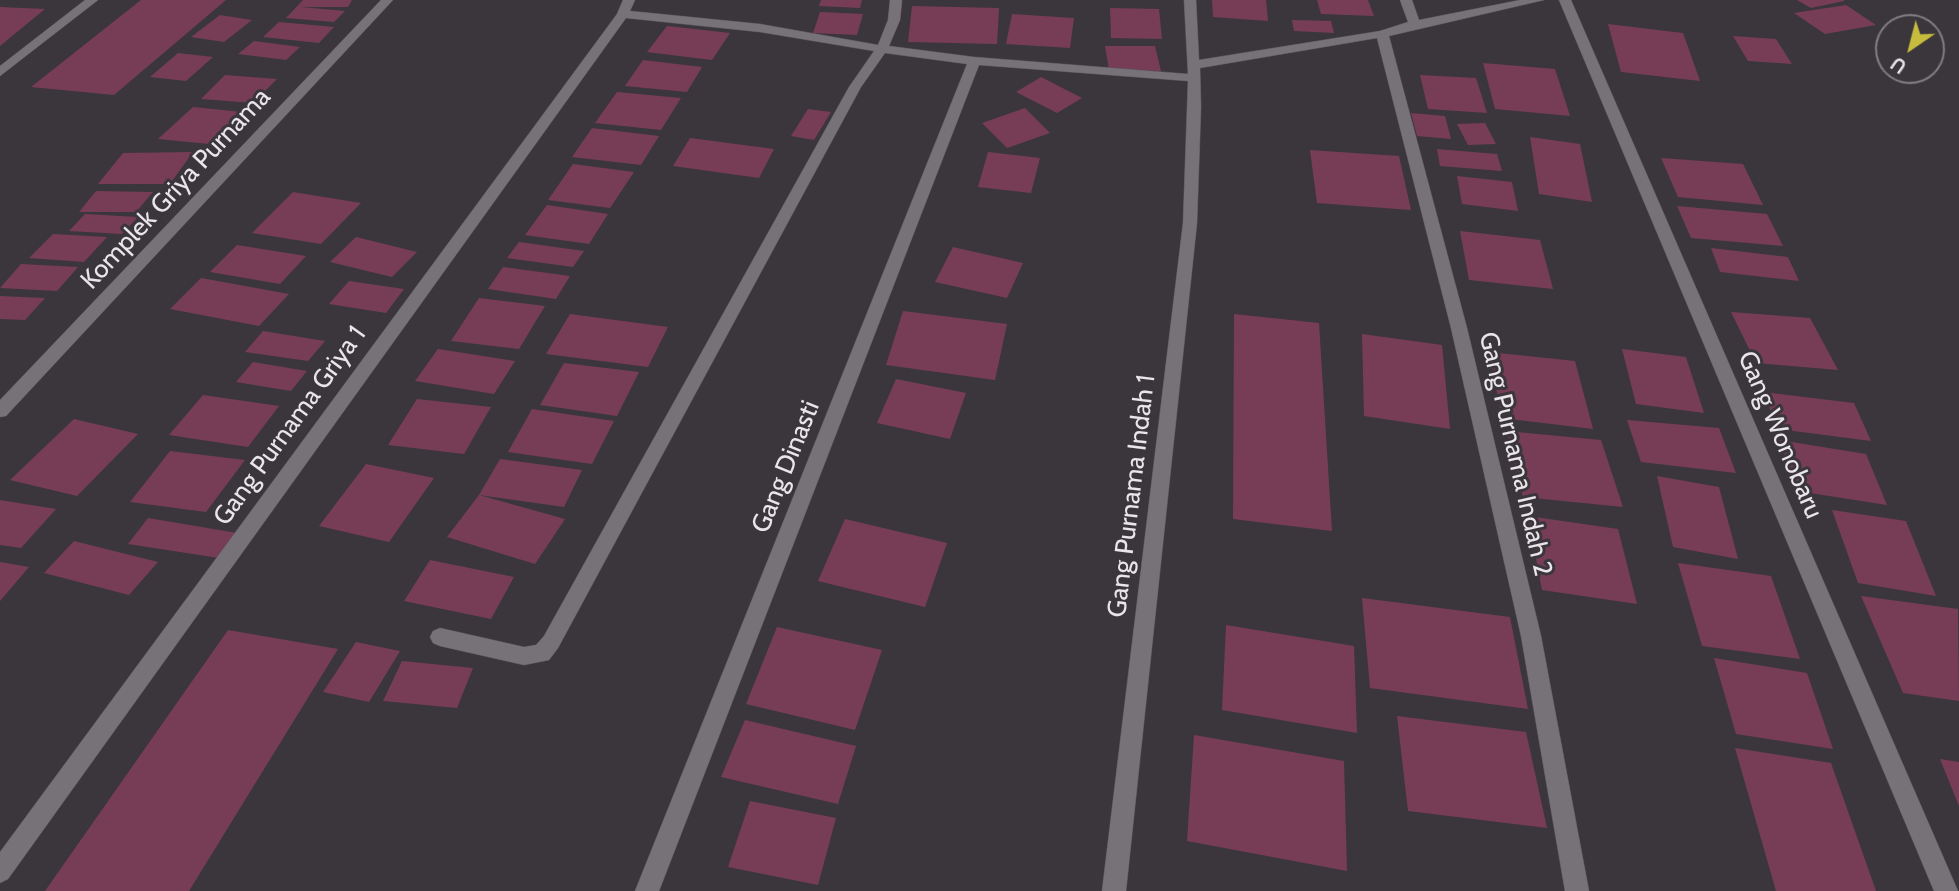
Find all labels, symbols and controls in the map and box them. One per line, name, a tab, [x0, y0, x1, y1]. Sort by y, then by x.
north arrow	[1875, 14, 1945, 84]
text: U	[1887, 52, 1911, 78]
street label: Komplek Griya Purnama	[75, 82, 277, 296]
street label: Gang Purnama Griya 1	[207, 320, 373, 532]
street label: Gang Purnama Indah 2	[1472, 329, 1558, 579]
street label: Gang Wonobaru	[1731, 347, 1829, 523]
street label: Gang Purnama Indah 1	[1102, 373, 1162, 619]
street label: Gang Dinasti	[745, 396, 827, 538]

